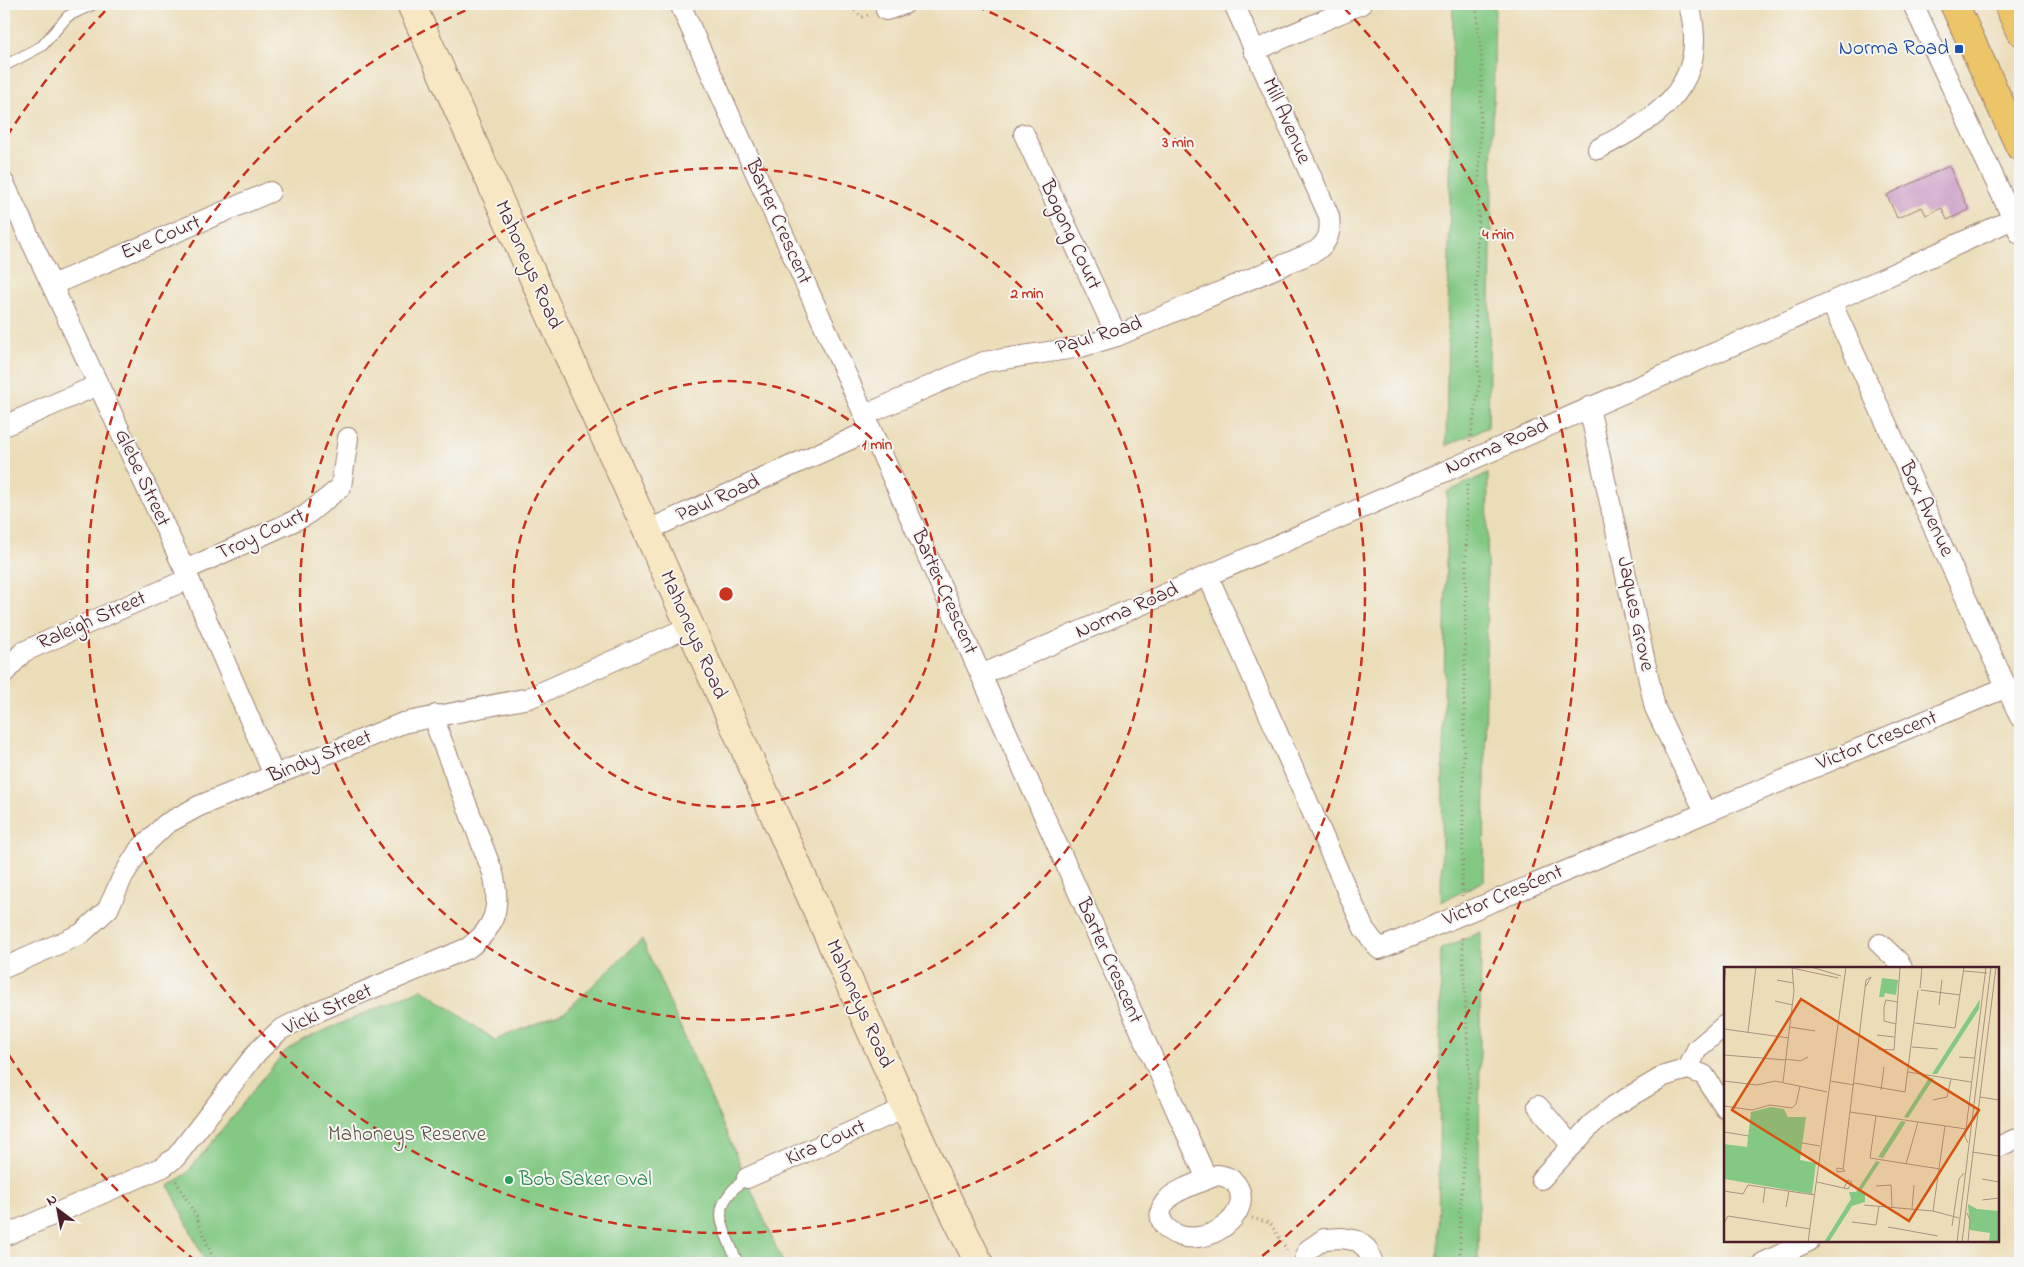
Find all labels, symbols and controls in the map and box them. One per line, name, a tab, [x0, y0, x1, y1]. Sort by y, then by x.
place label: Norma Road	[1839, 34, 1949, 64]
marker: Norma Road	[1953, 43, 1965, 55]
street label: Mill Avenue	[1254, 73, 1319, 169]
text: 3 min	[1161, 132, 1194, 154]
street label: Barter Crescent	[737, 154, 819, 290]
street label: Bogong Court	[1029, 174, 1109, 296]
street label: Mahoneys Road	[484, 196, 570, 335]
street label: Eve Court	[116, 208, 206, 268]
text: 4 min	[1481, 224, 1514, 246]
text: 2 min	[1010, 283, 1044, 305]
street label: Paul Road	[1052, 309, 1146, 363]
street label: Norma Road	[1441, 411, 1554, 483]
street label: Glebe Street	[106, 424, 178, 532]
text: 1 min	[862, 434, 893, 456]
street label: Box Avenue	[1890, 455, 1962, 562]
street label: Paul Road	[671, 467, 765, 531]
street label: Troy Court	[212, 501, 311, 570]
street label: Barter Crescent	[903, 524, 985, 660]
street label: Jaques Grove	[1608, 554, 1662, 675]
street label: Mahoneys Road	[649, 566, 735, 705]
street label: Norma Road	[1071, 575, 1184, 647]
street label: Raleigh Street	[33, 584, 152, 660]
centre of rings	[717, 585, 735, 603]
street label: Victor Crescent	[1811, 703, 1942, 779]
street label: Bindy Street	[262, 723, 377, 794]
street label: Victor Crescent	[1437, 857, 1568, 935]
street label: Barter Crescent	[1068, 893, 1150, 1029]
street label: Mahoneys Road	[815, 935, 901, 1074]
inset map	[1724, 967, 1999, 1242]
street label: Vicki Street	[278, 976, 377, 1044]
street label: Kira Court	[781, 1112, 871, 1174]
park label: Mahoneys Reserve	[328, 1120, 487, 1152]
place label: Bob Saker Oval	[518, 1165, 652, 1195]
marker: Bob Saker Oval	[503, 1174, 515, 1186]
north arrow	[32, 1184, 82, 1234]
text: N	[42, 1189, 61, 1212]

